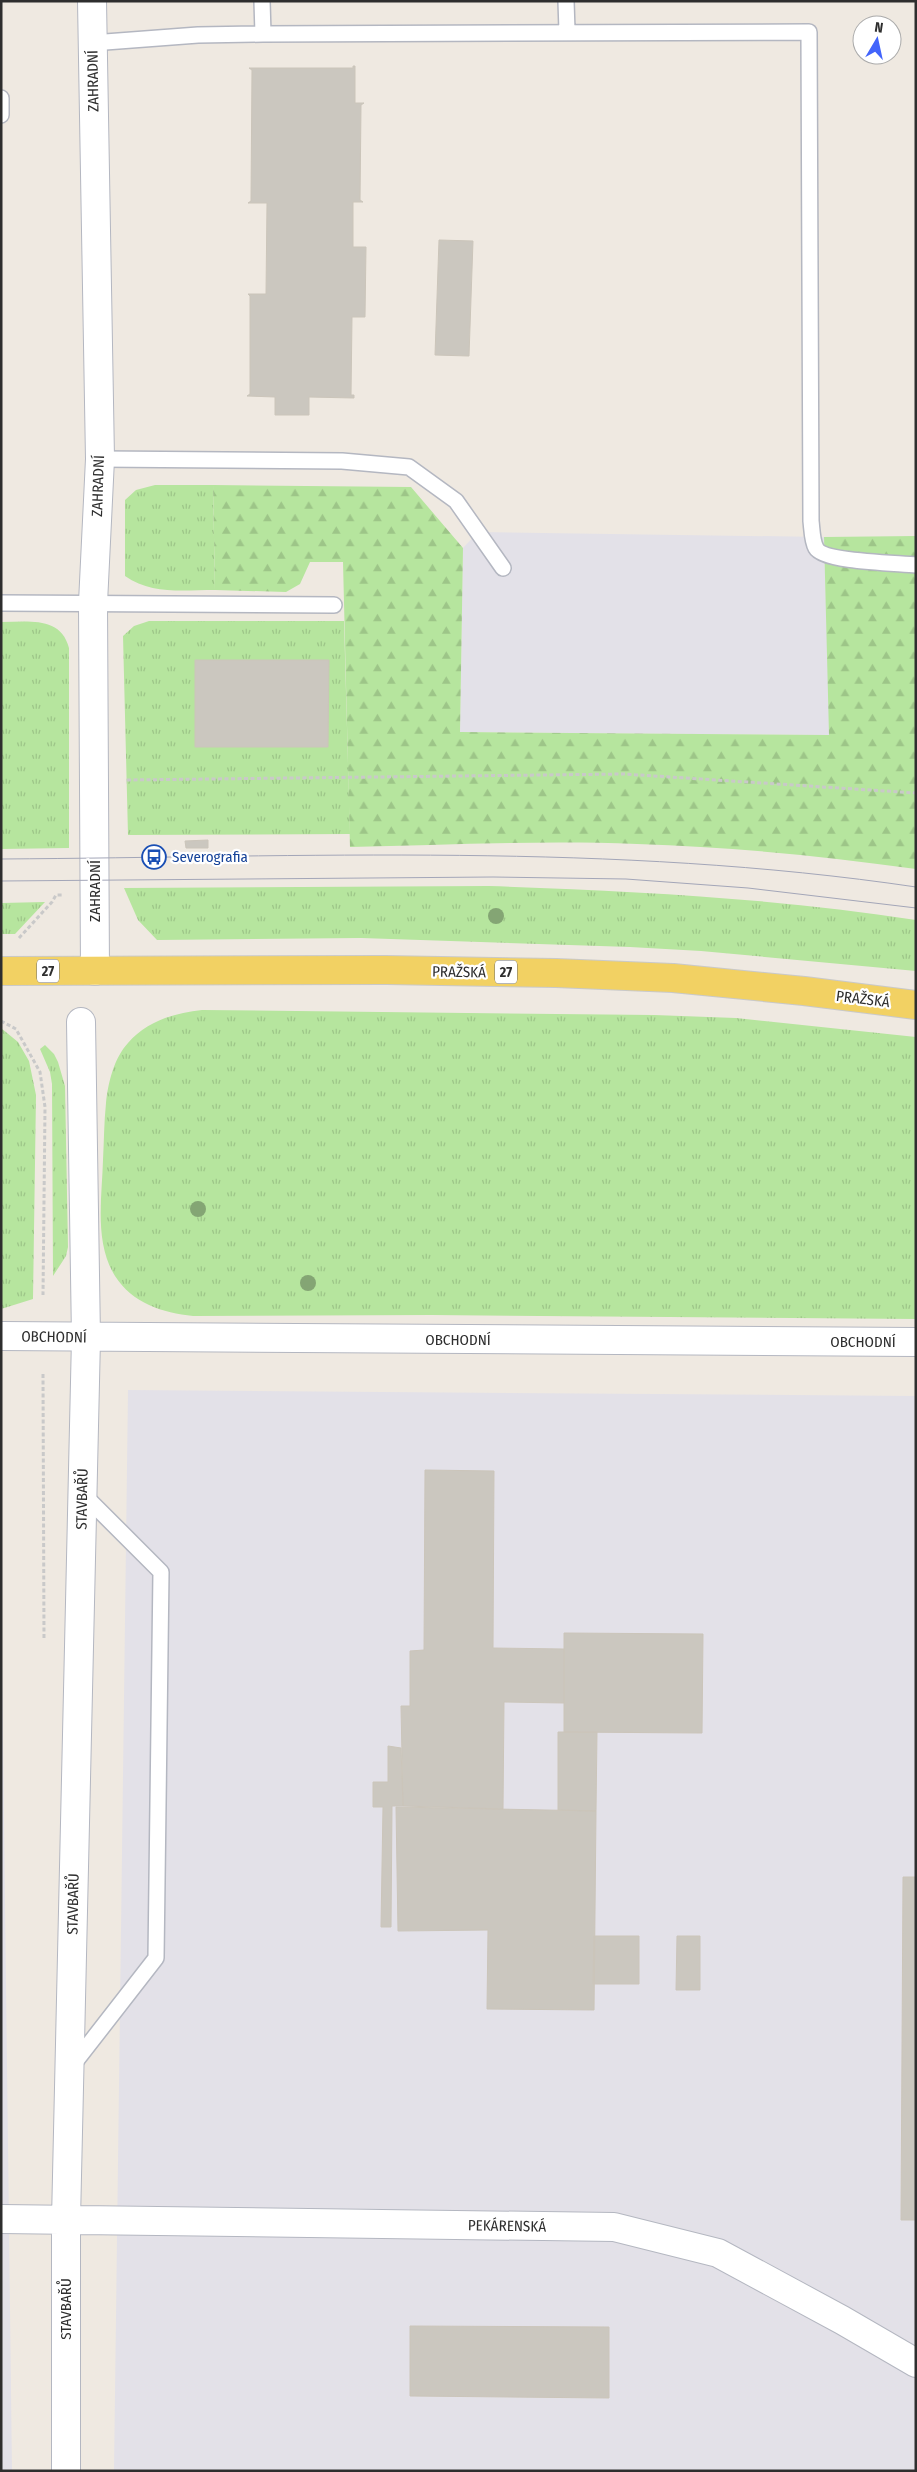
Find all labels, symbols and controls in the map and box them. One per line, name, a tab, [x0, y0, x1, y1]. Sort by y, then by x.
north arrow	[852, 15, 902, 65]
text: N	[873, 19, 884, 37]
street label: ZAHRADNÍ	[83, 50, 103, 112]
street label: ZAHRADNÍ	[88, 455, 108, 517]
bus stop icon: Severografia	[141, 844, 167, 870]
place label: Severografia	[172, 848, 248, 866]
street label: ZAHRADNÍ	[86, 860, 104, 922]
road number: 27	[37, 959, 59, 982]
road number: 27	[495, 960, 517, 984]
street label: PRAŽSKÁ	[432, 963, 486, 981]
street label: PRAŽSKÁ	[835, 987, 891, 1011]
street label: OBCHODNÍ	[21, 1327, 87, 1347]
street label: OBCHODNÍ	[425, 1331, 491, 1349]
street label: OBCHODNÍ	[830, 1333, 896, 1351]
street label: STAVBAŘŮ	[71, 1468, 92, 1530]
street label: STAVBAŘŮ	[62, 1873, 83, 1935]
street label: PEKÁRENSKÁ	[468, 2216, 546, 2236]
street label: STAVBAŘŮ	[56, 2278, 75, 2340]

